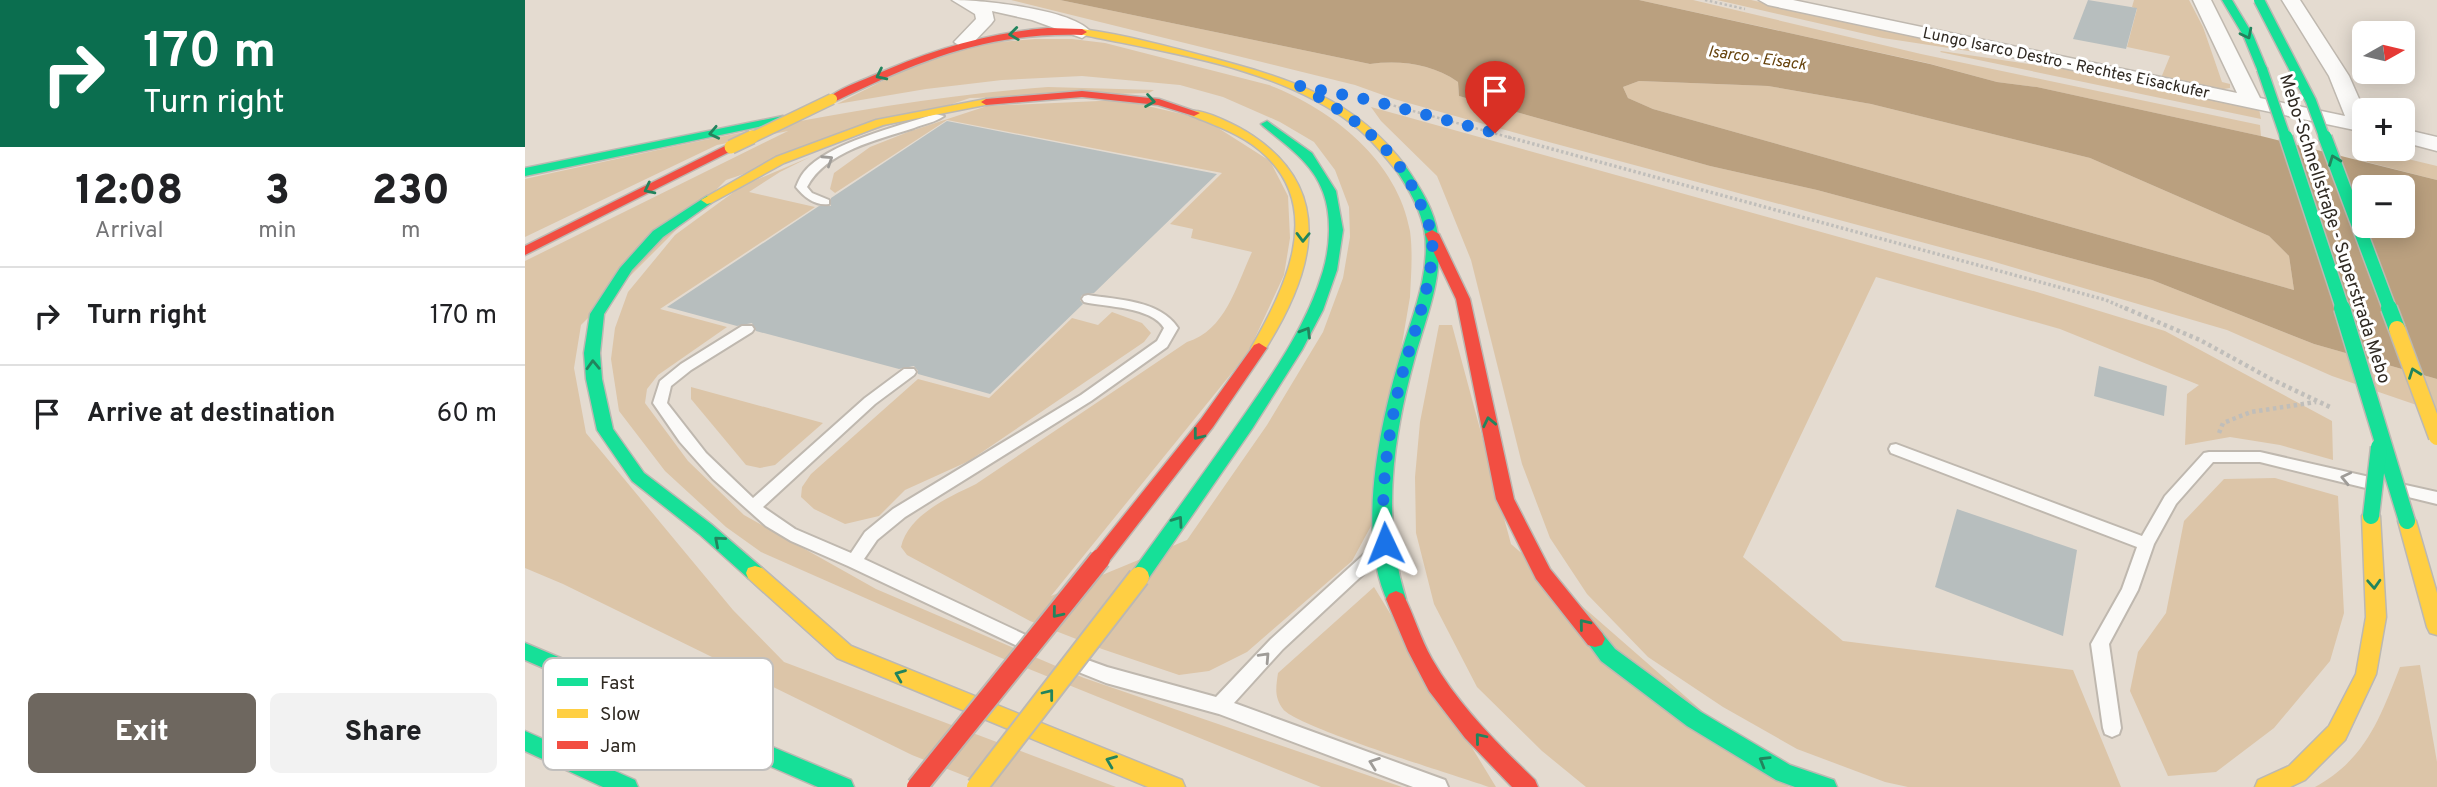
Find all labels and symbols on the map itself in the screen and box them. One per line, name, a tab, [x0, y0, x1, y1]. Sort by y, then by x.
north arrow	[2352, 21, 2415, 84]
street label: Lungo Isarco Destro - Rechtes Eisackufer	[1921, 24, 2211, 104]
one-way arrow	[1008, 26, 1020, 41]
one-way arrow	[2238, 27, 2252, 39]
water label: Isarco - Eisack	[1707, 42, 1808, 76]
pin	[1465, 61, 1525, 133]
one-way arrow	[876, 66, 888, 80]
street label: Mebo-Schnellstraße - Superstrada Mebo	[2273, 71, 2395, 387]
one-way arrow	[1144, 93, 1156, 108]
one-way arrow	[708, 125, 720, 140]
one-way arrow	[2328, 154, 2342, 166]
one-way arrow	[821, 156, 834, 169]
one-way arrow	[644, 180, 656, 194]
one-way arrow	[1295, 232, 1311, 243]
one-way arrow	[1297, 327, 1310, 340]
one-way arrow	[585, 359, 601, 370]
one-way arrow	[2408, 367, 2422, 379]
one-way arrow	[1482, 416, 1497, 428]
one-way arrow	[1193, 427, 1206, 439]
one-way arrow	[2341, 471, 2353, 486]
position arrow	[1348, 506, 1422, 580]
one-way arrow	[1170, 516, 1182, 529]
one-way arrow	[714, 537, 727, 549]
one-way arrow	[2367, 578, 2382, 589]
one-way arrow	[1053, 604, 1065, 617]
one-way arrow	[1579, 620, 1592, 632]
one-way arrow	[1257, 652, 1270, 665]
legend	[543, 658, 773, 770]
one-way arrow	[895, 669, 907, 683]
text: Fast	[600, 672, 635, 696]
one-way arrow	[1040, 689, 1053, 702]
text: Slow	[600, 703, 640, 727]
one-way arrow	[1475, 734, 1488, 746]
text: Jam	[600, 735, 637, 759]
one-way arrow	[1105, 756, 1117, 770]
one-way arrow	[1758, 756, 1771, 769]
one-way arrow	[1368, 758, 1380, 772]

